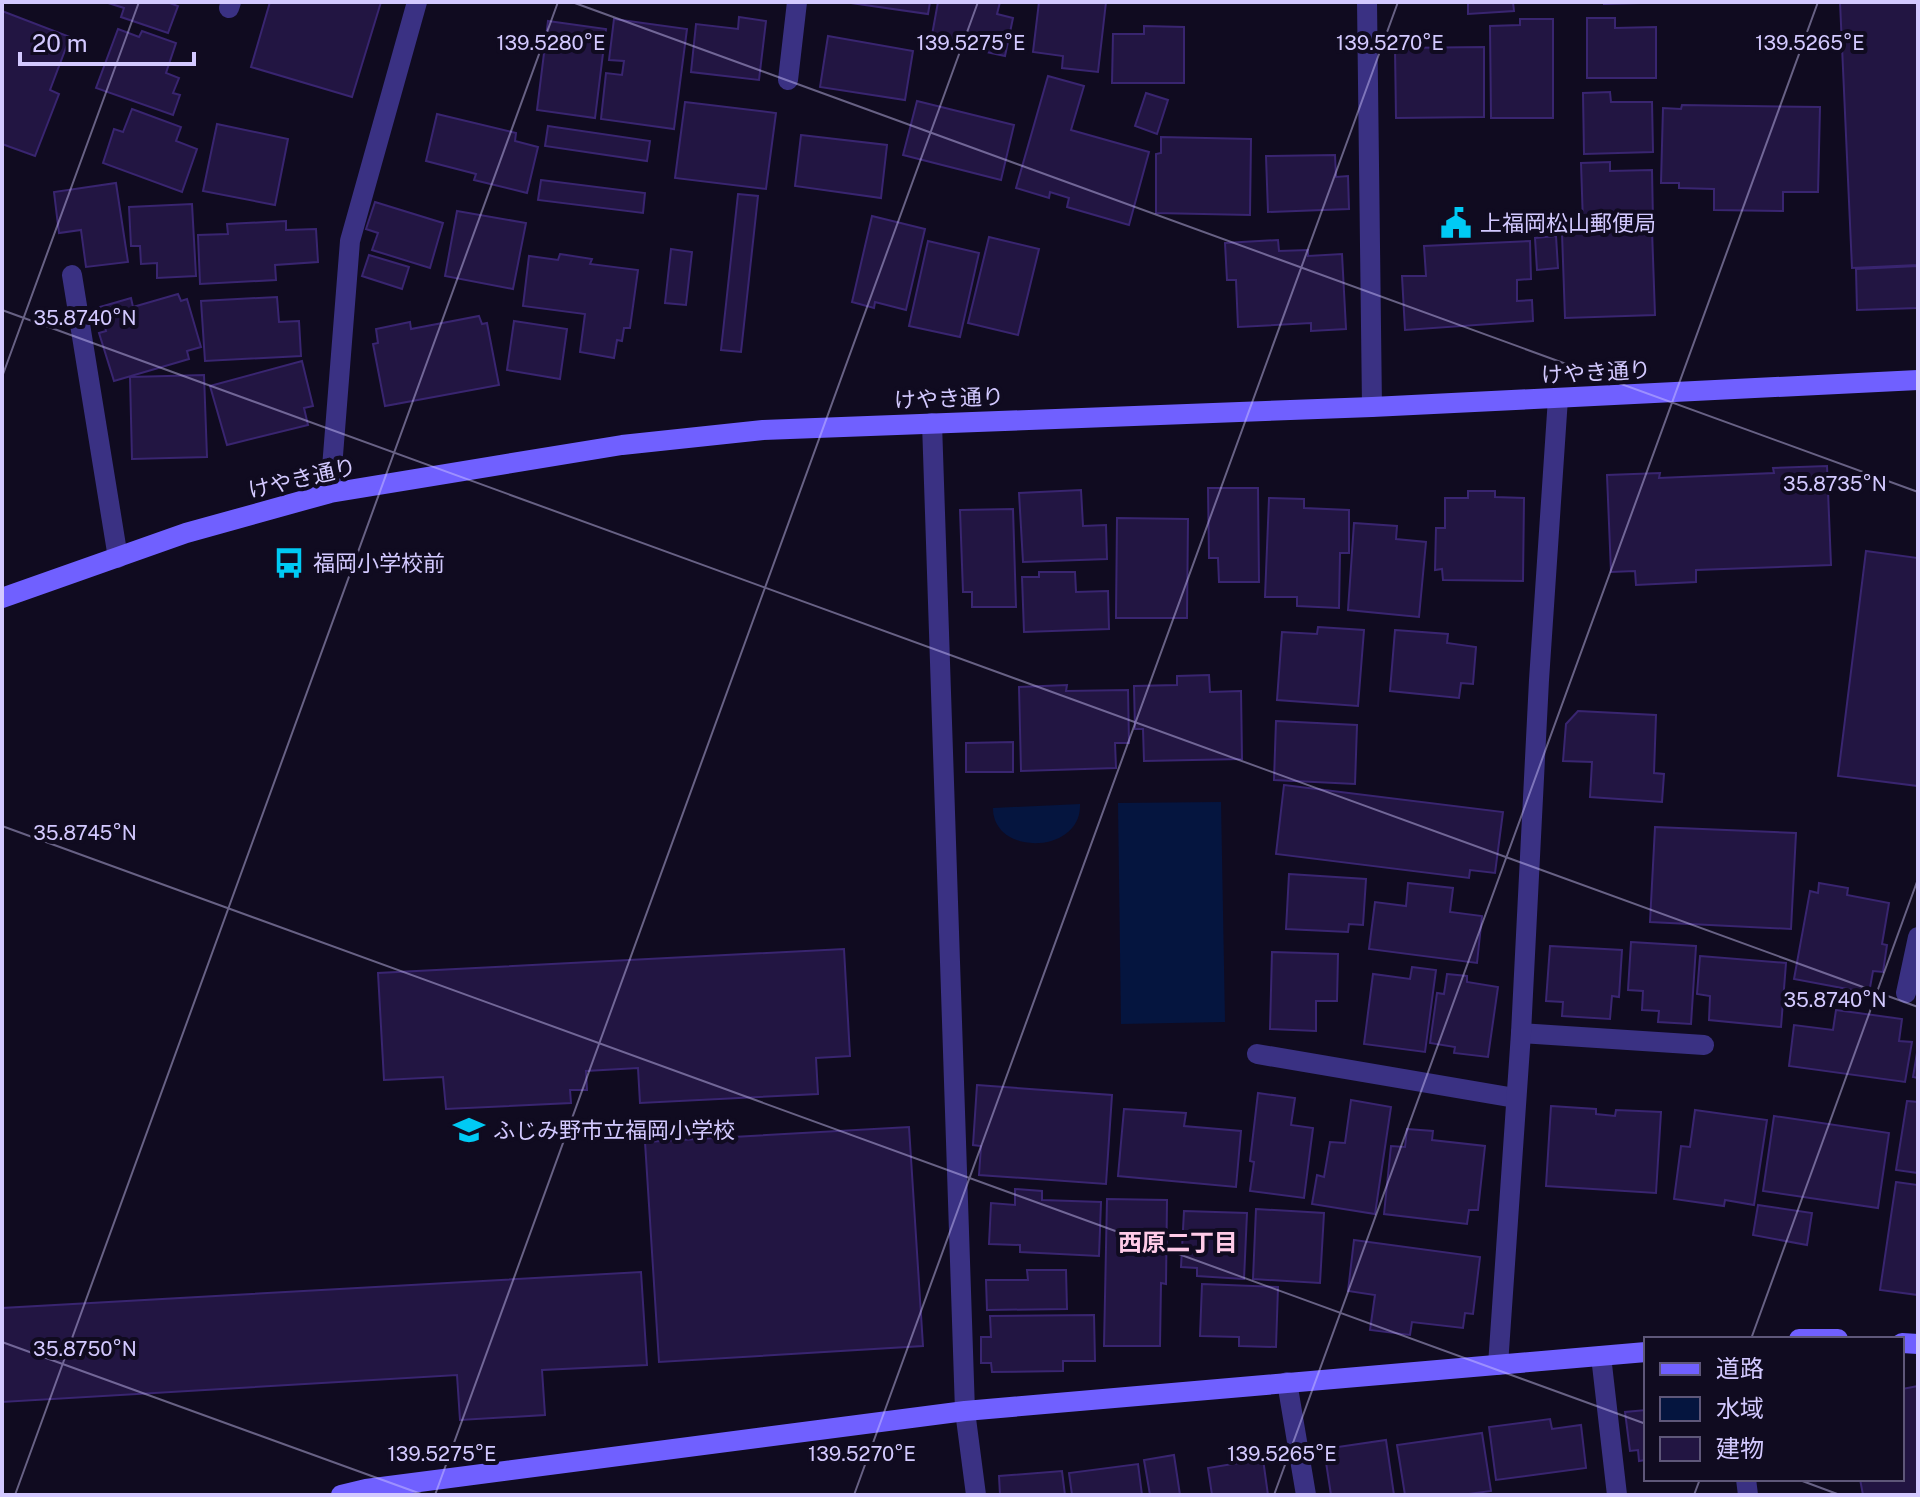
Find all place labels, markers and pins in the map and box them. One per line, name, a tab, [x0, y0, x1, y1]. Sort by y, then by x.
public building icon: 上福岡松山郵便局	[1439, 206, 1473, 240]
place label: 上福岡松山郵便局	[1480, 210, 1656, 236]
bus stop icon: 福岡小学校前	[272, 546, 306, 580]
place label: 福岡小学校前	[313, 550, 445, 576]
school or university icon: ふじみ野市立福岡小学校	[452, 1113, 486, 1147]
place label: ふじみ野市立福岡小学校	[493, 1117, 735, 1143]

